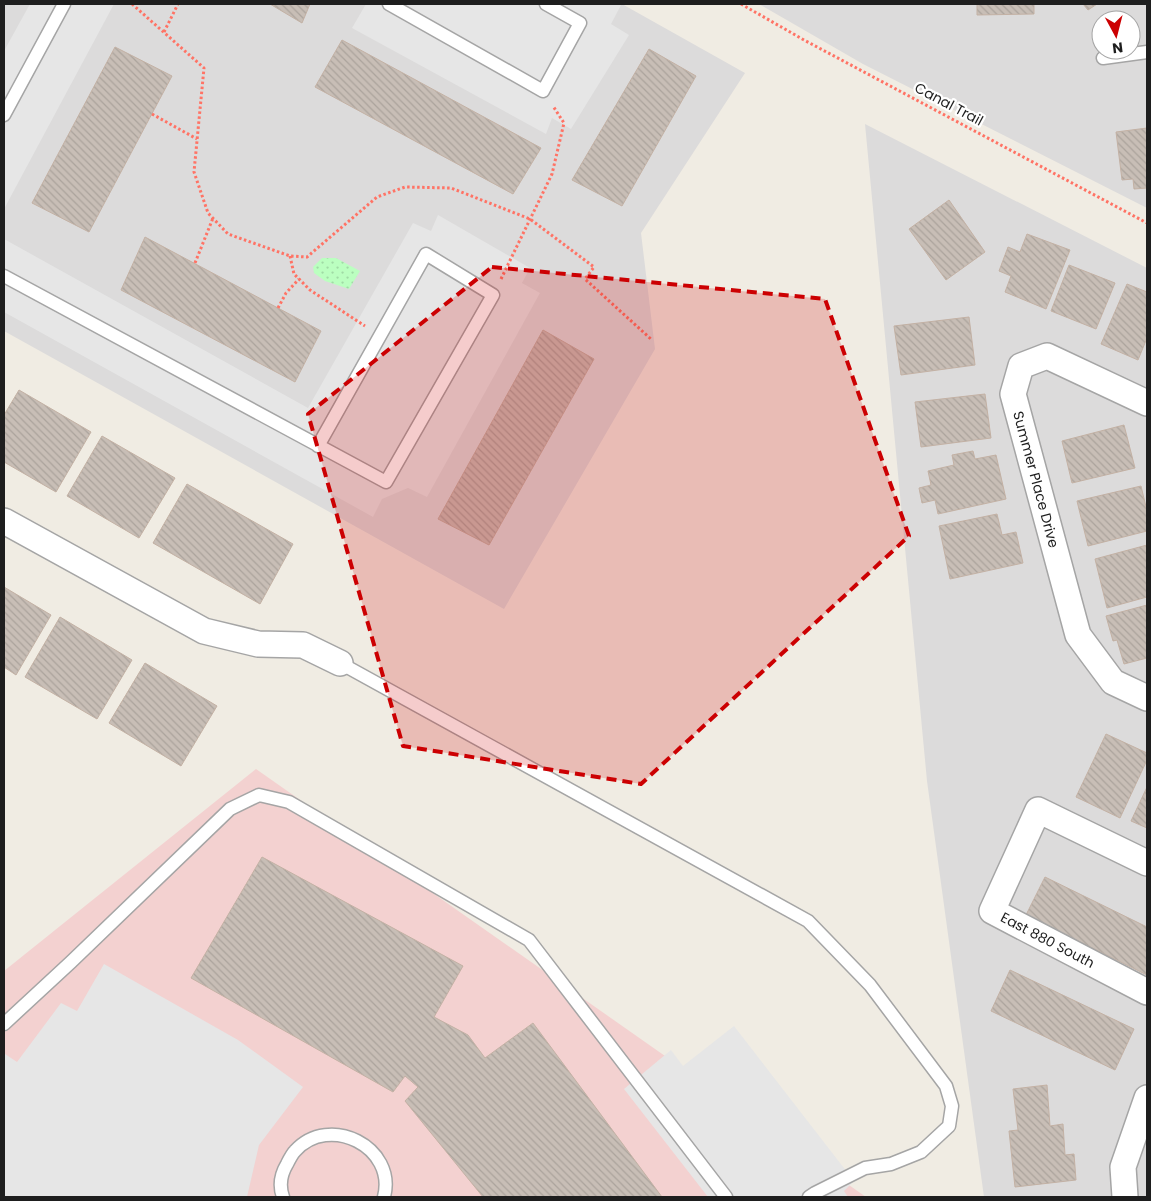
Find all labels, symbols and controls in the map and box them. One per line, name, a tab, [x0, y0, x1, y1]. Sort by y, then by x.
north arrow	[1091, 10, 1141, 60]
text: N	[1111, 37, 1124, 58]
street label: Canal Trail	[911, 78, 987, 130]
street label: Summer Place Drive	[1008, 409, 1064, 550]
street label: East 880 South	[997, 907, 1098, 973]

